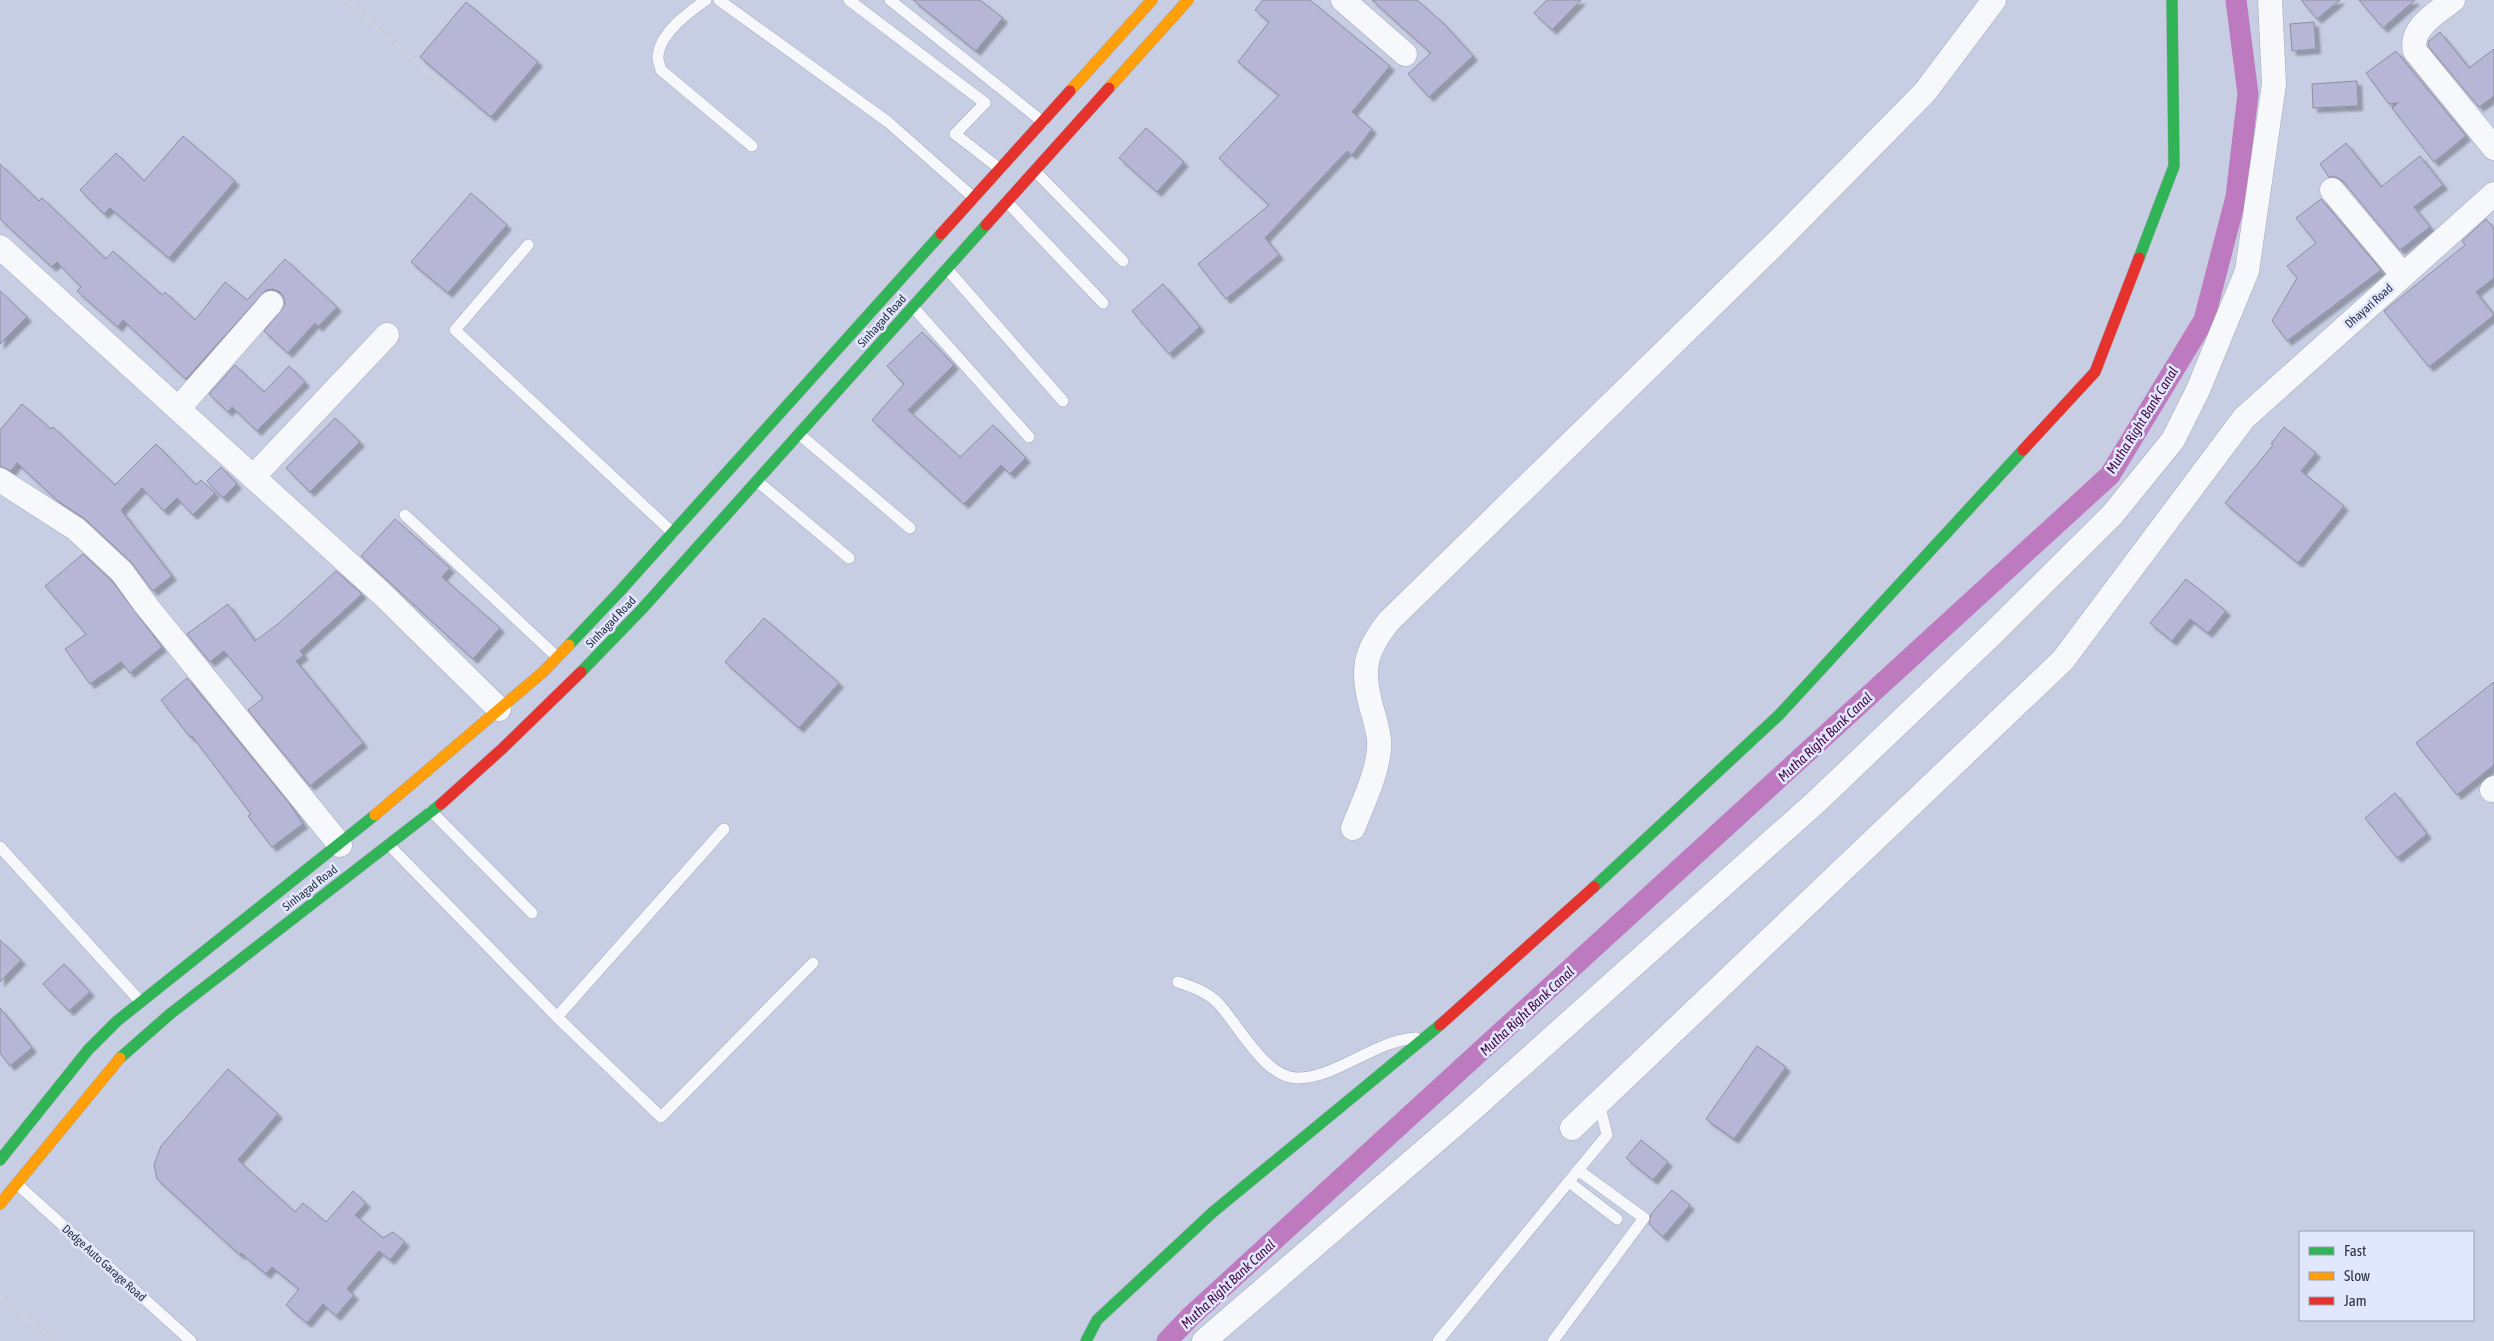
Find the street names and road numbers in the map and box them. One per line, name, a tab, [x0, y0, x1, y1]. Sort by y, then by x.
street label: Dhayari Road	[2342, 281, 2396, 331]
street label: Sinhagad Road	[855, 292, 909, 350]
street label: Sinhagad Road	[583, 593, 639, 651]
street label: Sinhagad Road	[280, 862, 340, 914]
street label: Dedge Auto Garage Road	[59, 1222, 149, 1304]

